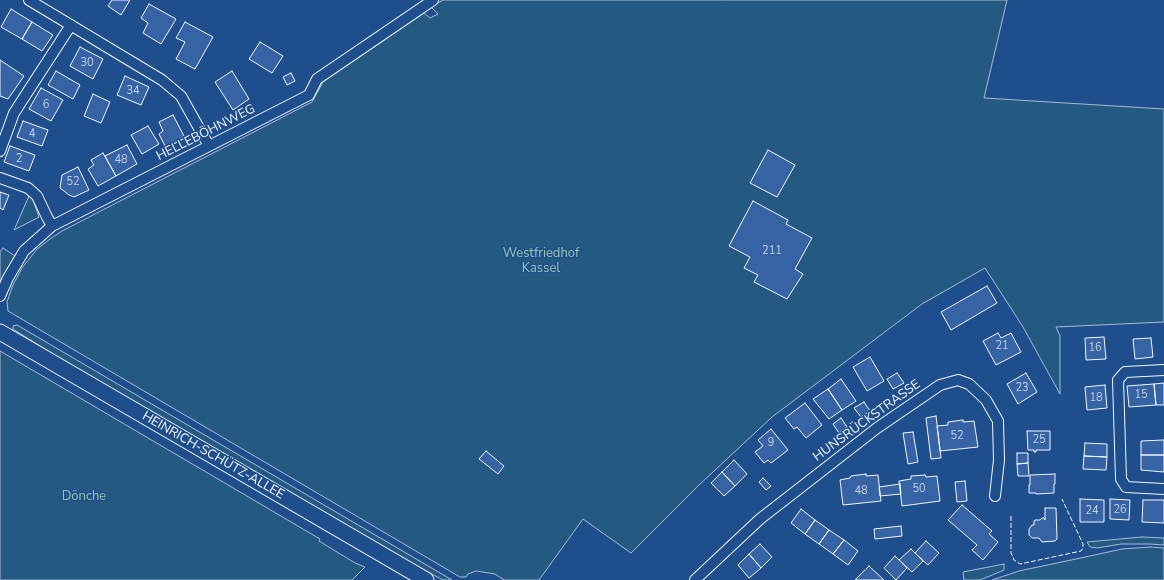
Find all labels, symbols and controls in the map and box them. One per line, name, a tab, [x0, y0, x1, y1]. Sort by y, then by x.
house number: 30	[80, 56, 94, 70]
house number: 34	[126, 84, 140, 98]
house number: 6	[43, 98, 49, 112]
street label: HELLEBÖHNWEG	[154, 101, 258, 165]
house number: 4	[29, 127, 35, 141]
house number: 2	[16, 152, 22, 166]
house number: 48	[114, 153, 128, 167]
house number: 52	[66, 175, 80, 189]
house number: 211	[762, 244, 782, 258]
park label: Westfriedhof Kassel	[503, 246, 579, 277]
house number: 21	[995, 339, 1009, 353]
house number: 16	[1088, 341, 1102, 355]
street label: HUNSRÜCKSTRASSE	[810, 377, 924, 465]
house number: 23	[1015, 381, 1029, 395]
house number: 15	[1134, 388, 1148, 402]
house number: 18	[1089, 391, 1103, 405]
street label: HEINRICH-SCHÜTZ-ALLEE	[139, 409, 287, 503]
house number: 52	[950, 429, 964, 443]
house number: 25	[1032, 433, 1046, 447]
house number: 9	[768, 436, 774, 450]
house number: 50	[912, 482, 926, 496]
house number: 48	[854, 484, 868, 498]
park label: Dönche	[62, 489, 106, 505]
house number: 26	[1113, 503, 1127, 517]
house number: 24	[1085, 504, 1099, 518]

